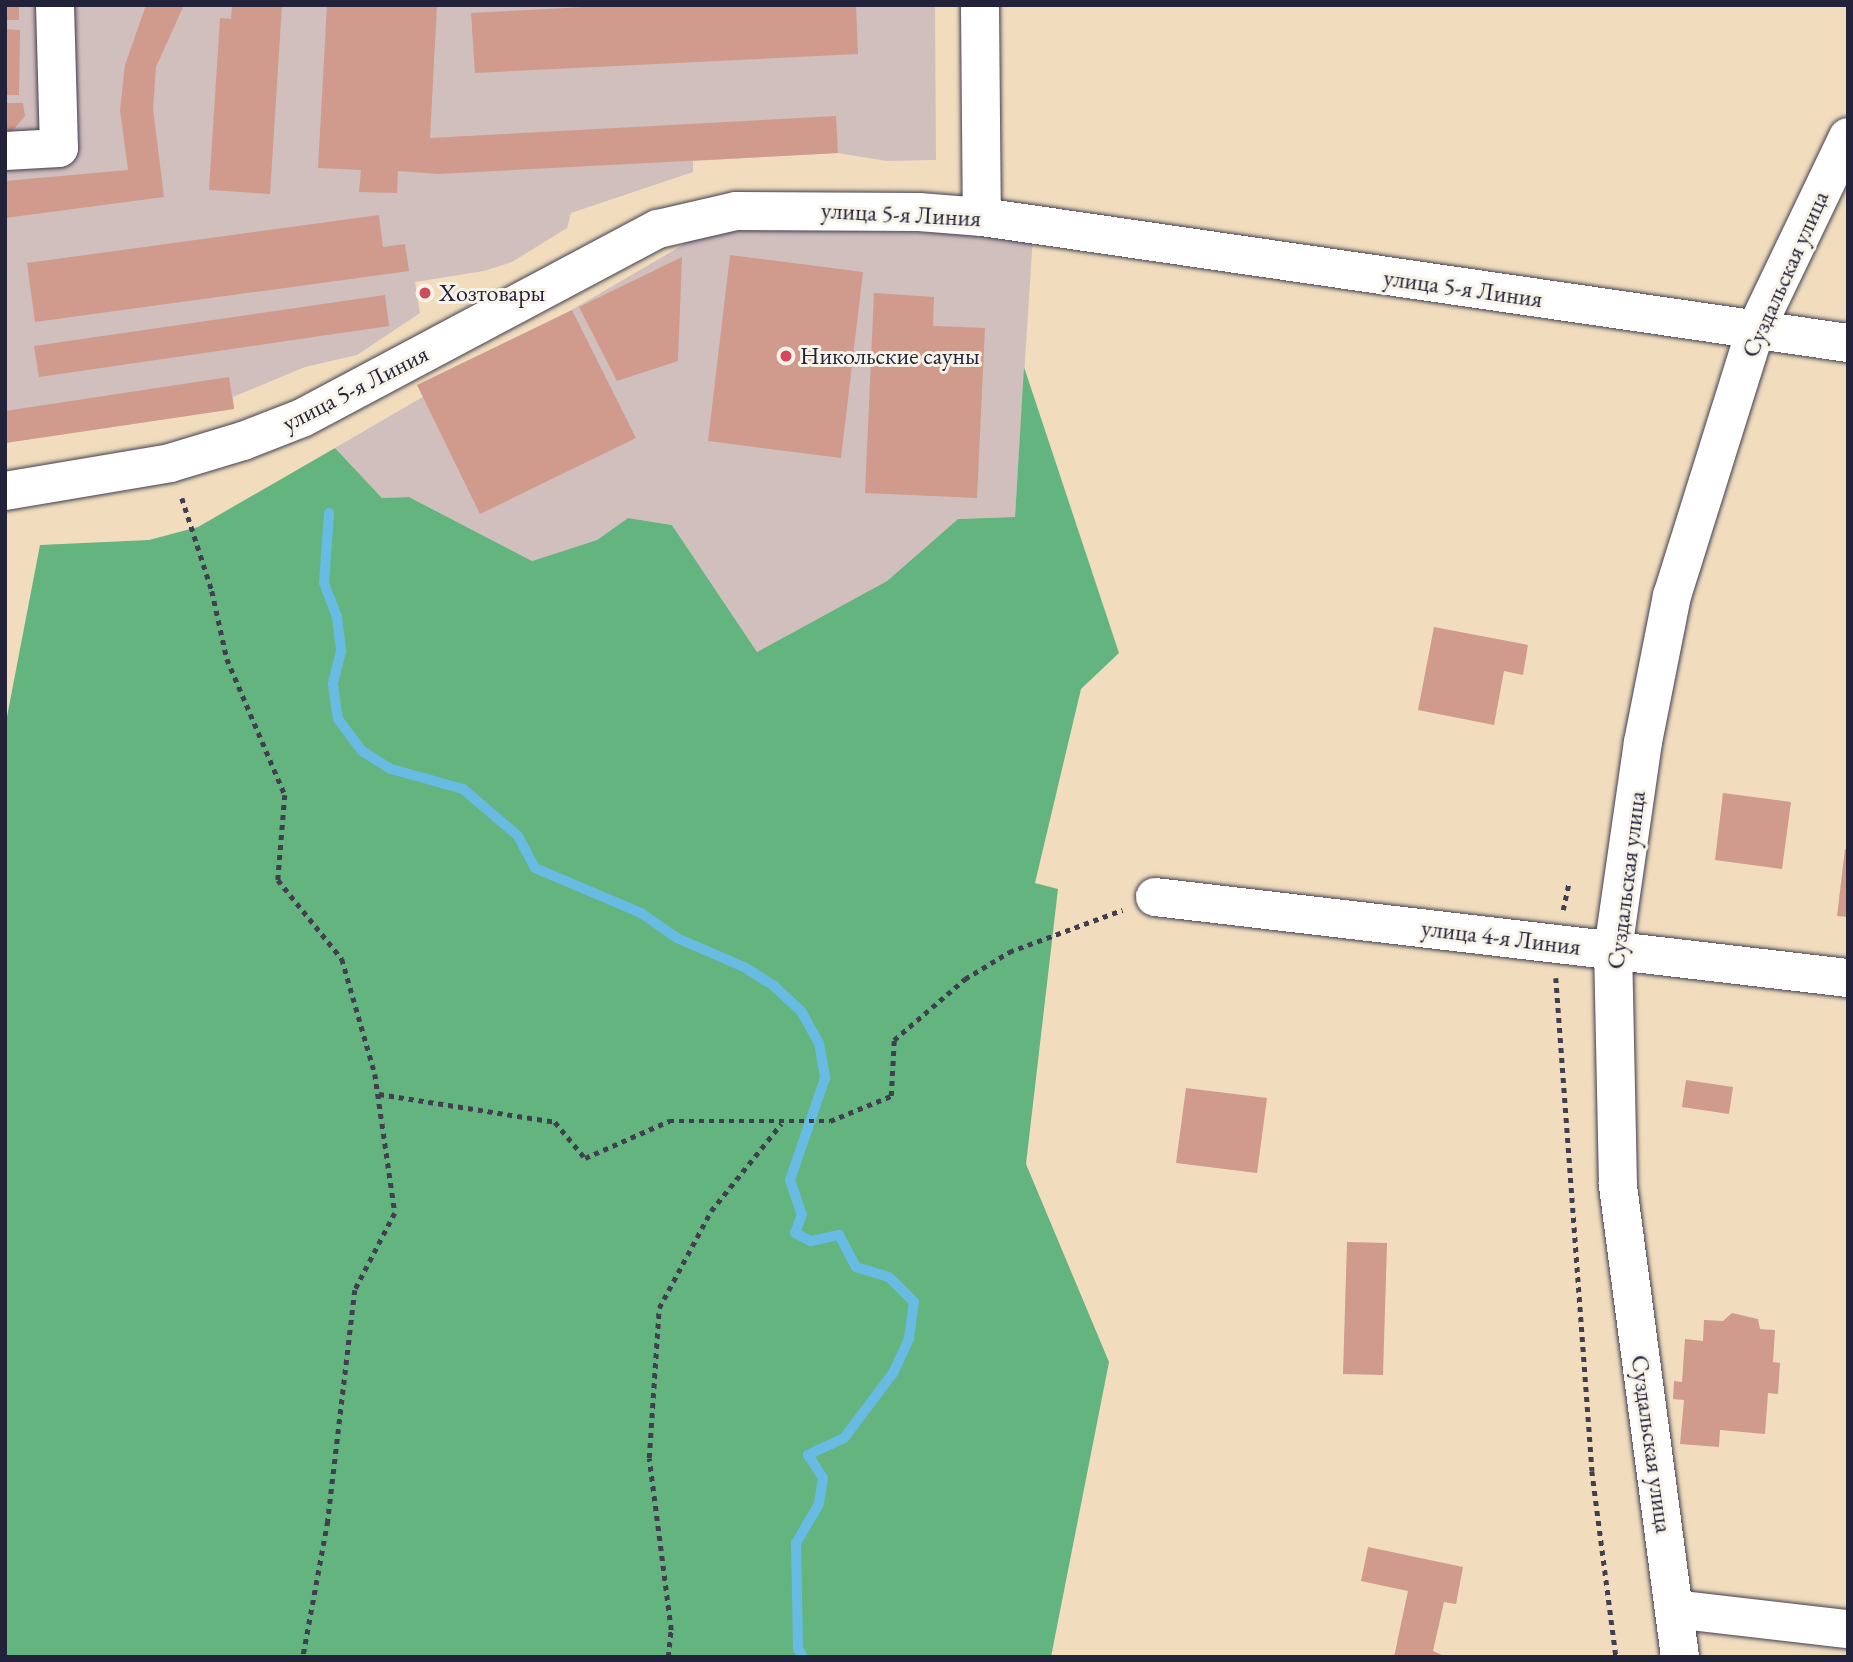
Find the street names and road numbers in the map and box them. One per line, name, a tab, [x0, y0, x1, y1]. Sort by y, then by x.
street label: Суздальская улица	[1735, 186, 1835, 362]
street label: улица 5-я Линия	[820, 195, 982, 233]
street label: улица 5-я Линия	[1382, 263, 1544, 313]
street label: улица 5-я Линия	[277, 339, 433, 437]
street label: Суздальская улица	[1601, 789, 1651, 971]
street label: улица 4-я Линия	[1420, 913, 1582, 961]
street label: Суздальская улица	[1625, 1353, 1679, 1535]

